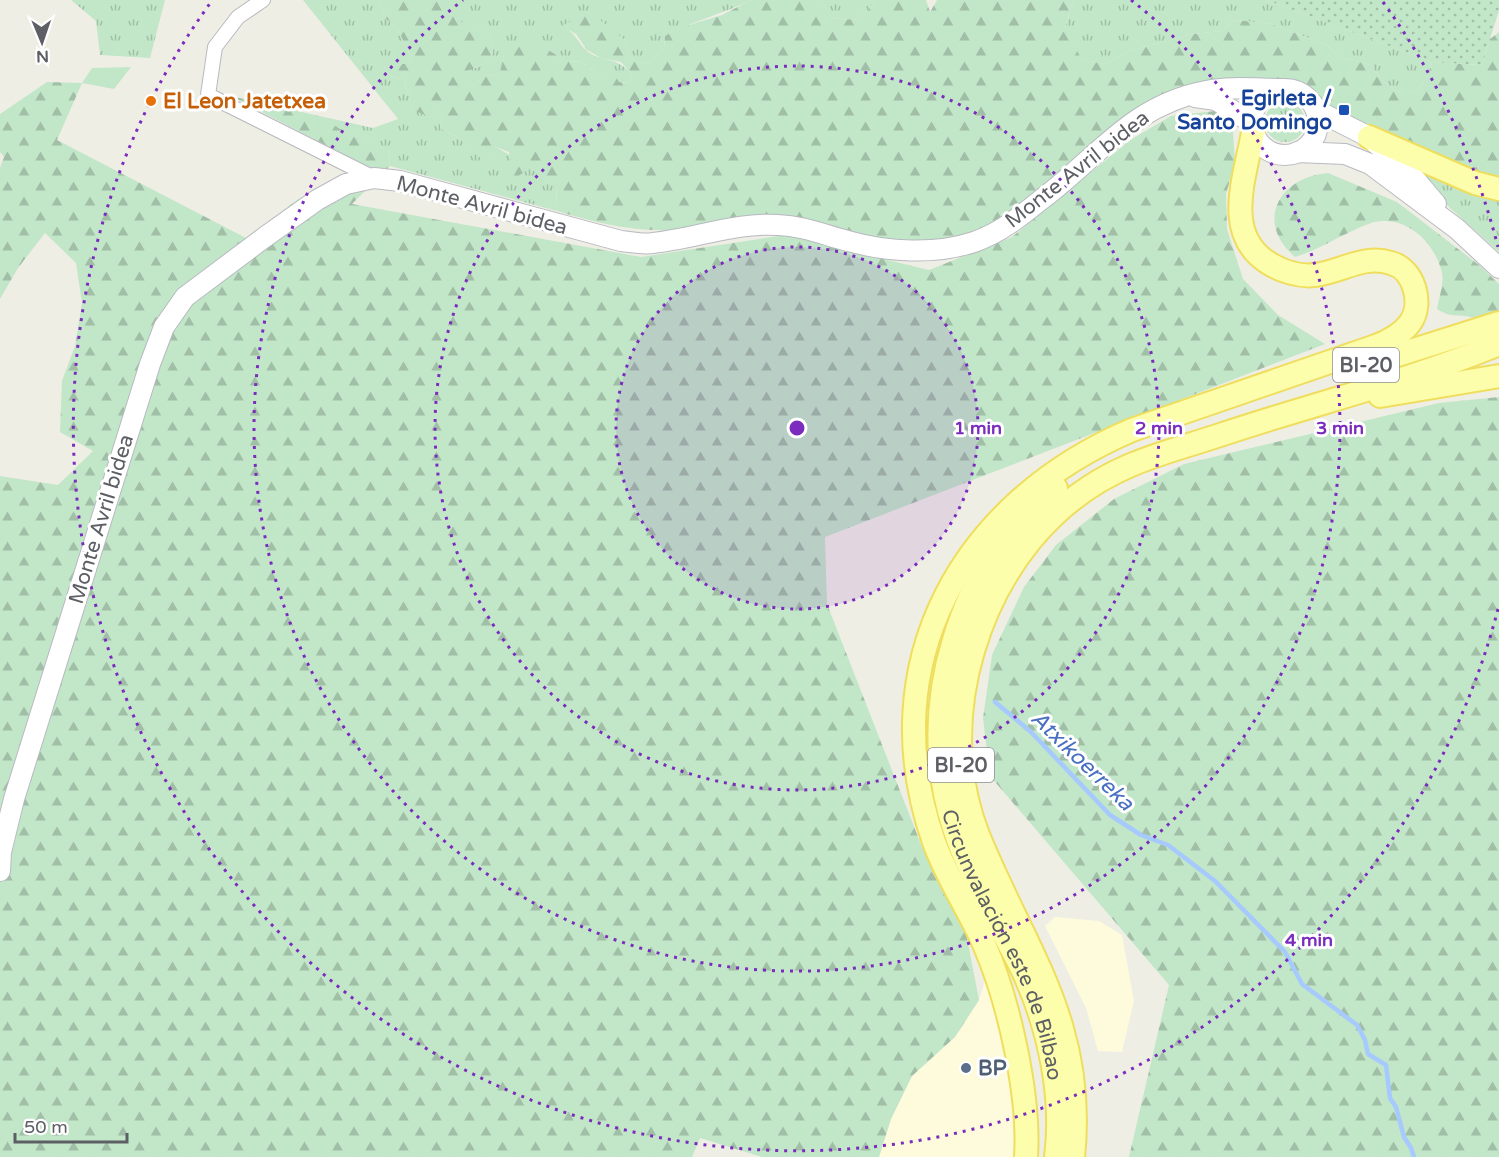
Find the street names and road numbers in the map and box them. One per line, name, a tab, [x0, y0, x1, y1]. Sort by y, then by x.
street label: Monte Avril bidea	[1000, 105, 1154, 233]
street label: Monte Avril bidea	[394, 171, 570, 240]
road number: BI-20	[1333, 348, 1399, 382]
street label: Monte Avril bidea	[64, 431, 139, 607]
road number: BI-20	[928, 748, 994, 782]
street label: Circunvalación este de Bilbao	[936, 807, 1067, 1082]

